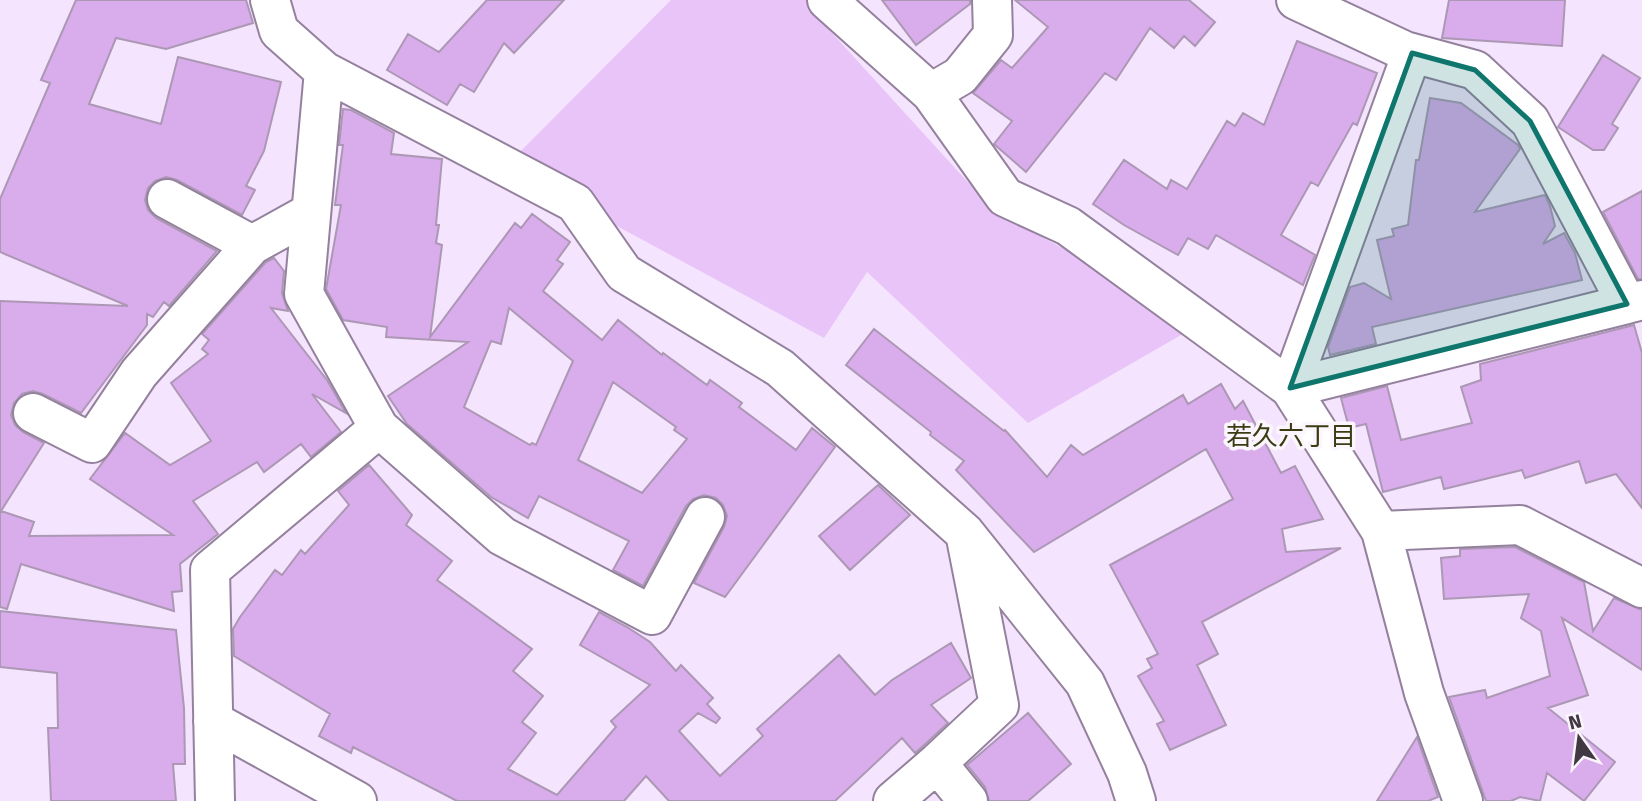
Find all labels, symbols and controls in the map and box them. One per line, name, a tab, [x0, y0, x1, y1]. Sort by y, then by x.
district label: 若久六丁目	[1226, 421, 1356, 452]
north arrow	[1544, 703, 1614, 773]
text: N	[1566, 709, 1584, 735]

